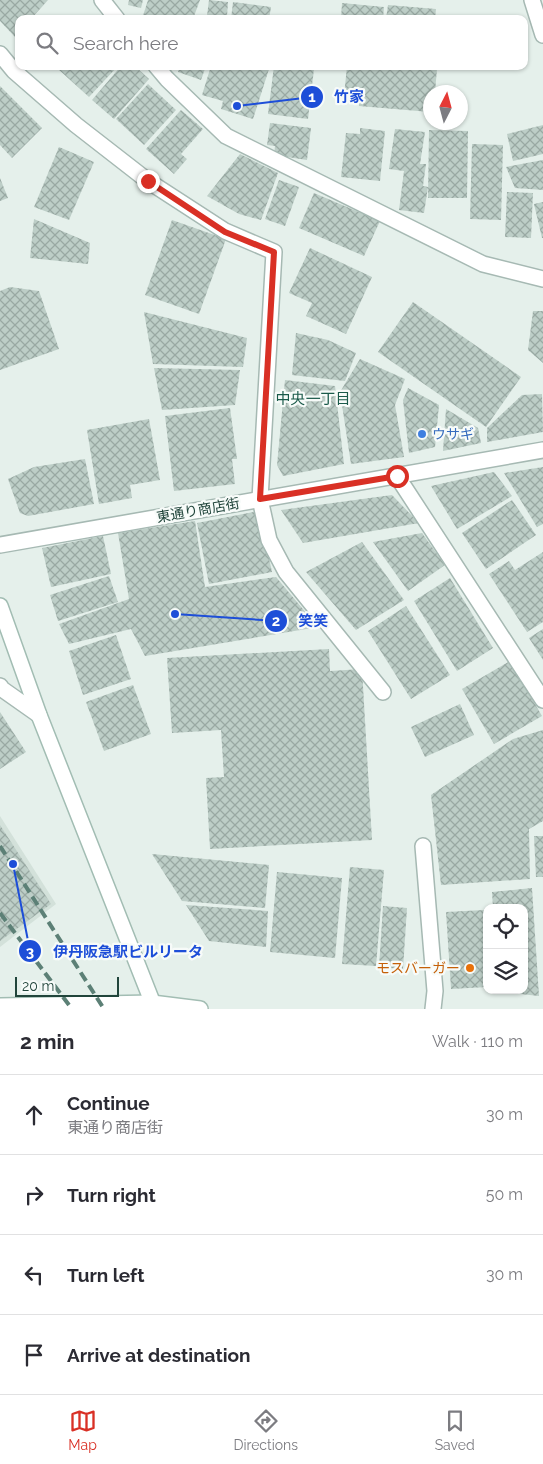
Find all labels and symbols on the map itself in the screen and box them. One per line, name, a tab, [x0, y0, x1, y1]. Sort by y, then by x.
callout: 竹家	[299, 82, 374, 112]
north arrow	[423, 85, 468, 130]
text: 1	[308, 88, 316, 106]
text: 竹家	[334, 88, 364, 106]
route end	[137, 170, 160, 193]
district label: 中央一丁目	[275, 390, 351, 408]
place label: ウサギ	[432, 426, 474, 442]
marker: ウサギ	[416, 428, 428, 440]
route start	[386, 465, 409, 488]
street label: 東通り商店街	[155, 495, 241, 525]
callout: 笑笑	[263, 606, 338, 636]
text: 2	[272, 612, 280, 630]
text: 笑笑	[298, 612, 328, 630]
callout: 伊丹阪急駅ビルリータ	[18, 936, 213, 966]
text: 3	[26, 943, 34, 961]
text: 伊丹阪急駅ビルリータ	[53, 943, 203, 961]
place label: モスバーガー	[376, 960, 460, 976]
marker: モスバーガー	[464, 962, 476, 974]
scale bar	[15, 974, 119, 997]

